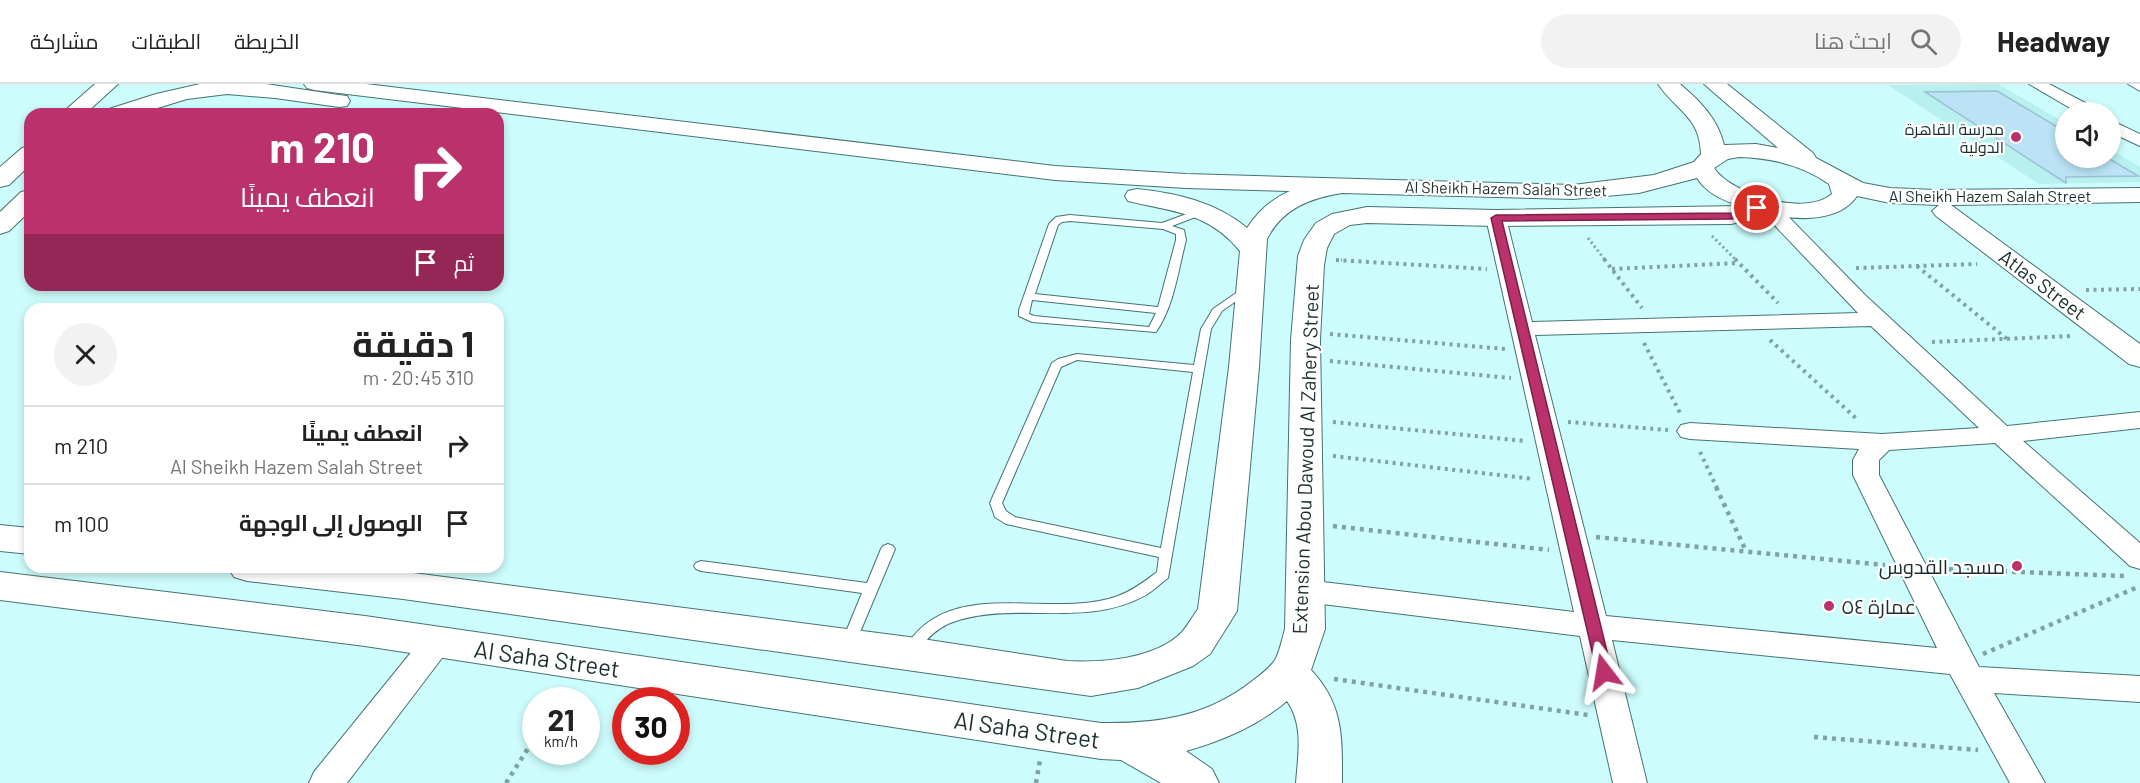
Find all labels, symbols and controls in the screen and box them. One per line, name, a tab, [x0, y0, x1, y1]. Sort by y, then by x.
search box	[1541, 14, 1961, 68]
text: Headway	[1997, 24, 2110, 58]
icon: search	[1907, 25, 1940, 58]
text: ابحث هنا	[1814, 27, 1892, 53]
text: مشاركة	[30, 28, 99, 53]
text: الطبقات	[132, 28, 201, 53]
text: الخريطة	[234, 28, 300, 53]
map controls	[2055, 102, 2121, 168]
button: sound	[2055, 102, 2121, 168]
place label: مدرسة القاهرة الدولية	[1905, 119, 2004, 157]
text: 210 m	[269, 121, 375, 171]
marker: مدرسة القاهرة الدولية	[2009, 130, 2023, 144]
icon: right	[396, 132, 474, 210]
street label: Al Sheikh Hazem Salah Street	[1405, 177, 1607, 199]
text: انعطف يمينًا	[240, 180, 375, 212]
pin	[1731, 182, 1782, 233]
street label: Al Sheikh Hazem Salah Street	[1889, 186, 2091, 205]
icon: arrive	[1740, 191, 1773, 224]
street label: Atlas Street	[1995, 244, 2091, 324]
icon: arrive	[409, 246, 442, 279]
text: ثم	[454, 249, 474, 275]
street label: Extension Abou Dawoud Al Zahery Street	[1287, 283, 1323, 635]
text: 1 دقيقة	[352, 321, 474, 364]
button: close	[54, 323, 117, 386]
text: 310 m · 20:45	[363, 365, 474, 389]
text: انعطف يمينًا	[301, 419, 423, 445]
icon: right	[441, 429, 474, 462]
text: 210 m	[54, 432, 108, 458]
text: Al Sheikh Hazem Salah Street	[170, 454, 423, 478]
icon: arrive	[441, 507, 474, 540]
text: الوصول إلى الوجهة	[239, 509, 423, 535]
text: 100 m	[54, 510, 109, 536]
place label: مسجد القدوس	[1879, 554, 2005, 580]
marker: مسجد القدوس	[2010, 559, 2024, 573]
place label: عمارة ٥٤	[1841, 594, 1916, 619]
marker: عمارة ٥٤	[1822, 599, 1836, 613]
street label: Al Saha Street	[472, 633, 622, 683]
position arrow	[1572, 640, 1636, 704]
speed limit sign: 30	[612, 687, 690, 765]
text: 21	[547, 701, 575, 737]
street label: Al Saha Street	[952, 704, 1102, 754]
text: km/h	[544, 732, 578, 750]

